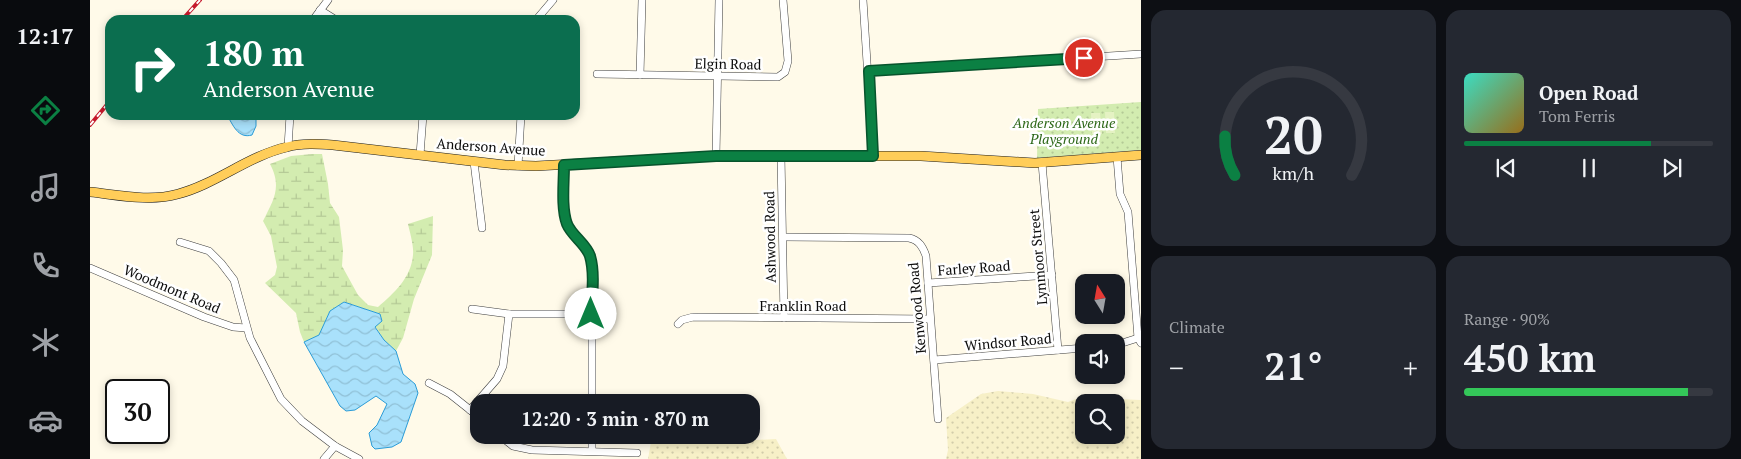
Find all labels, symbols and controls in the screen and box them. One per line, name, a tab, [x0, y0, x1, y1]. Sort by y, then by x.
text: 12:17	[16, 21, 74, 50]
text: 180 m	[203, 30, 304, 76]
icon: right	[120, 35, 185, 100]
pin	[1063, 37, 1105, 79]
icon: arrive	[1070, 44, 1098, 72]
street label: Elgin Road	[694, 53, 762, 74]
text: Anderson Avenue	[203, 74, 375, 103]
text: Open Road	[1539, 80, 1639, 105]
icon: directions	[28, 93, 63, 128]
text: 20	[1264, 100, 1323, 169]
text: Tom Ferris	[1539, 105, 1615, 127]
park label: Anderson Avenue Playground	[1012, 113, 1116, 148]
street label: Anderson Avenue	[436, 133, 546, 160]
icon: previous	[1492, 154, 1520, 182]
icon: pause	[1575, 154, 1603, 182]
icon: next	[1658, 154, 1686, 182]
text: km/h	[1273, 161, 1315, 185]
icon: music	[28, 170, 63, 205]
street label: Ashwood Road	[759, 191, 780, 283]
street label: Lynmoor Street	[1024, 208, 1051, 306]
icon: phone	[28, 248, 63, 283]
street label: Farley Road	[937, 255, 1011, 280]
street label: Woodmont Road	[121, 260, 224, 318]
street label: Kenwood Road	[903, 261, 930, 355]
north arrow	[1075, 274, 1125, 324]
map controls	[1075, 274, 1125, 444]
position arrow	[564, 287, 616, 339]
street label: Franklin Road	[760, 296, 847, 315]
text: Range · 90%	[1464, 308, 1550, 330]
text: Climate	[1169, 316, 1225, 338]
icon: climate	[28, 325, 63, 360]
street label: Windsor Road	[964, 328, 1052, 355]
text: 450 km	[1464, 333, 1596, 383]
button: sound	[1075, 334, 1125, 384]
text: 21°	[1264, 341, 1323, 391]
text: −	[1169, 349, 1184, 386]
text: +	[1403, 349, 1418, 386]
speed limit sign: 30	[105, 379, 170, 444]
button: search	[1075, 394, 1125, 444]
icon: car	[28, 403, 63, 438]
text: 12:20 · 3 min · 870 m	[521, 406, 709, 431]

